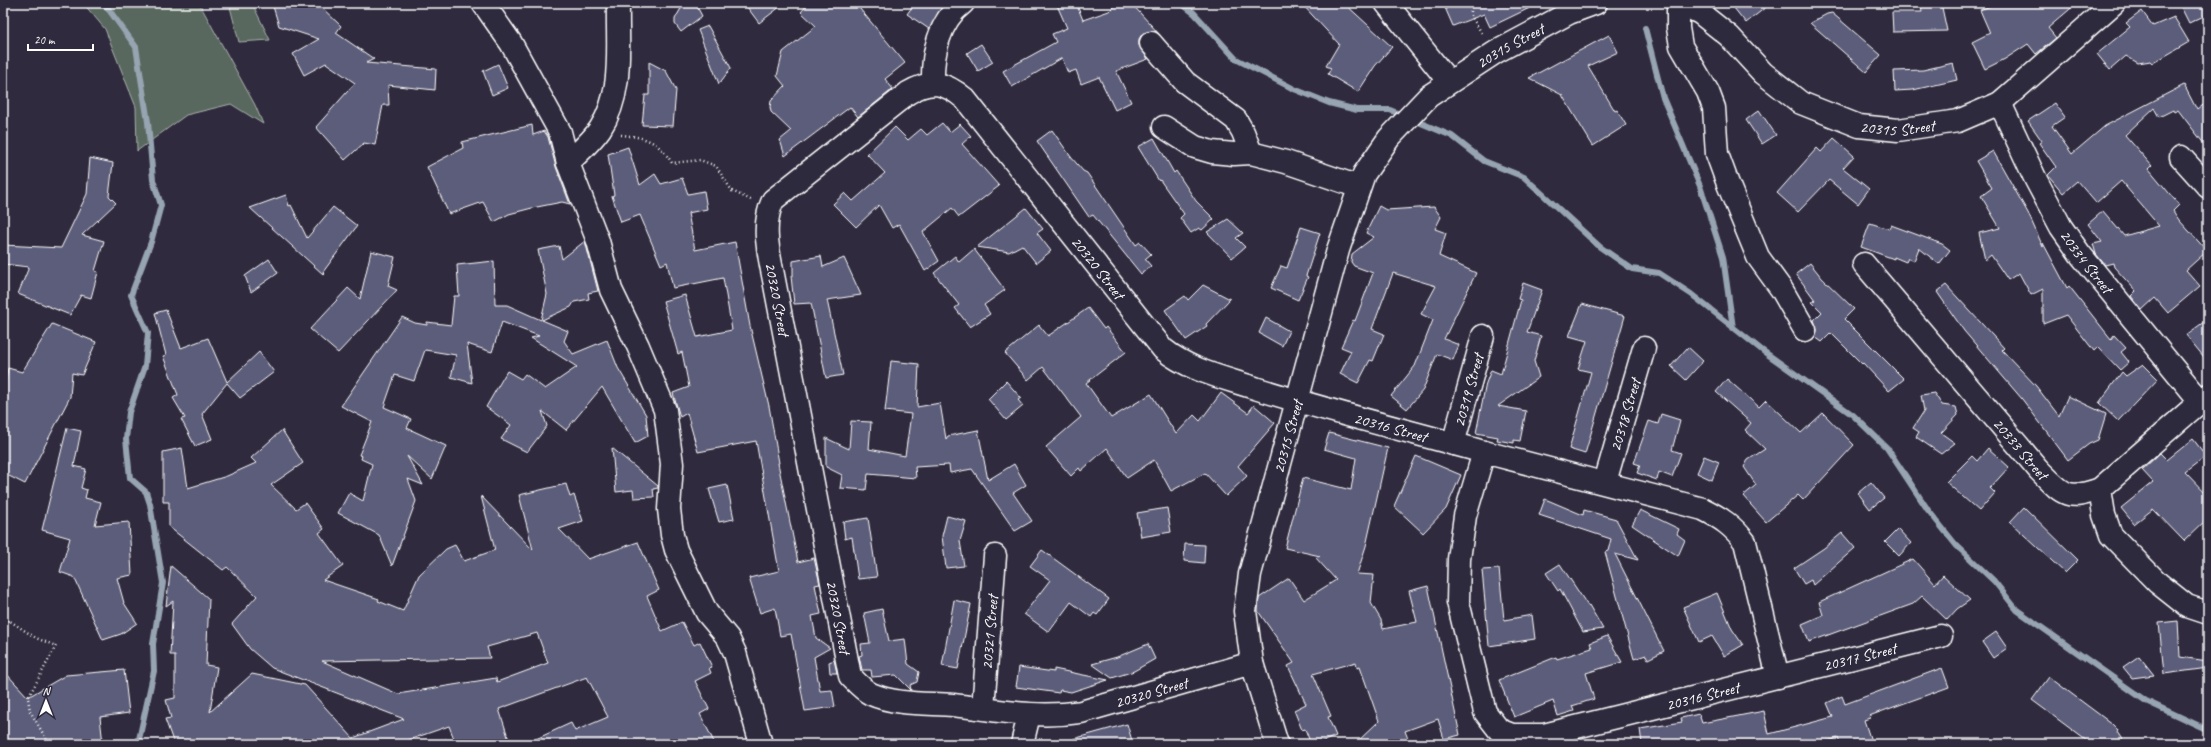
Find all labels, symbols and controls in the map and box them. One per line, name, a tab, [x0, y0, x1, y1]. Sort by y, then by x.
street label: 20315 Street	[1473, 18, 1550, 73]
scale bar	[28, 26, 93, 52]
text: 20 m	[34, 32, 56, 48]
street label: 20315 Street	[1859, 115, 1939, 141]
street label: 20334 Street	[2055, 226, 2119, 300]
street label: 20320 Street	[1066, 232, 1130, 306]
street label: 20320 Street	[760, 261, 794, 340]
street label: 20319 Street	[1449, 349, 1489, 429]
street label: 20318 Street	[1605, 374, 1646, 454]
street label: 20315 Street	[1269, 396, 1308, 476]
street label: 20316 Street	[1352, 408, 1432, 448]
street label: 20333 Street	[1988, 414, 2054, 486]
street label: 20320 Street	[821, 579, 855, 658]
street label: 20321 Street	[977, 592, 1003, 670]
street label: 20317 Street	[1821, 638, 1901, 676]
street label: 20320 Street	[1113, 672, 1193, 713]
street label: 20316 Street	[1664, 677, 1744, 715]
north arrow	[26, 681, 66, 721]
text: N	[43, 684, 52, 698]

